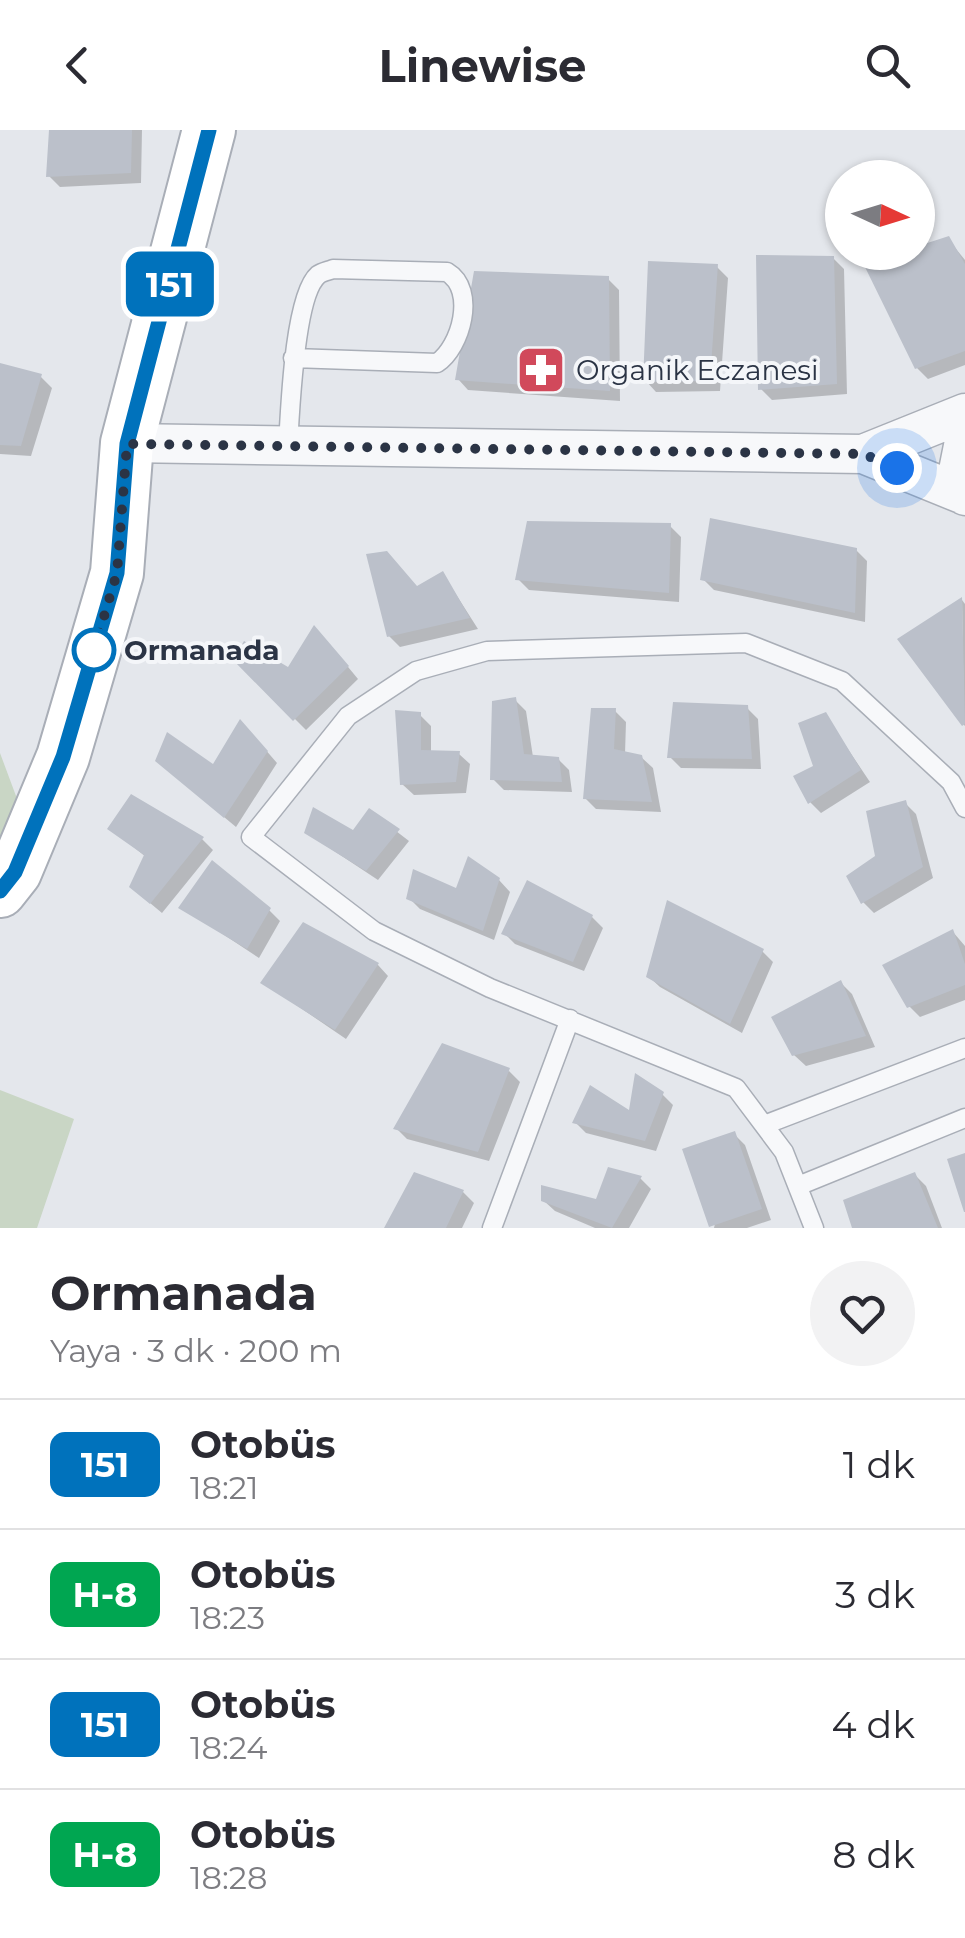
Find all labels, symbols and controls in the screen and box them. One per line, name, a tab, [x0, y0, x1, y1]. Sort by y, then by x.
icon: back	[50, 38, 105, 93]
text: Linewise	[379, 38, 586, 93]
icon: search	[860, 38, 915, 93]
north arrow	[825, 160, 935, 270]
map controls	[825, 160, 935, 270]
line badge: 151	[112, 252, 228, 316]
text: 151	[146, 263, 194, 306]
pharmacy icon: Organik Eczanesi	[515, 344, 567, 396]
place label: Organik Eczanesi	[576, 353, 819, 387]
your location	[872, 443, 922, 493]
marker: Ormanada	[73, 629, 115, 671]
place label: Ormanada	[124, 633, 280, 667]
button: heart	[810, 1261, 915, 1366]
text: Ormanada	[50, 1264, 317, 1322]
text: Yaya · 3 dk · 200 m	[50, 1331, 342, 1370]
text: Otobüs	[190, 1421, 336, 1468]
text: 1 dk	[843, 1441, 915, 1488]
text: 151	[81, 1443, 129, 1486]
text: 18:21	[190, 1468, 258, 1507]
text: Otobüs	[190, 1551, 336, 1598]
text: 3 dk	[835, 1571, 915, 1618]
text: H-8	[73, 1573, 137, 1616]
text: 18:23	[190, 1598, 265, 1637]
text: Otobüs	[190, 1681, 336, 1728]
text: 4 dk	[831, 1701, 915, 1748]
text: 151	[81, 1703, 129, 1746]
text: 18:24	[190, 1728, 267, 1767]
text: Otobüs	[190, 1811, 336, 1858]
text: 8 dk	[832, 1831, 915, 1878]
text: H-8	[73, 1833, 137, 1876]
text: 18:28	[190, 1858, 267, 1897]

